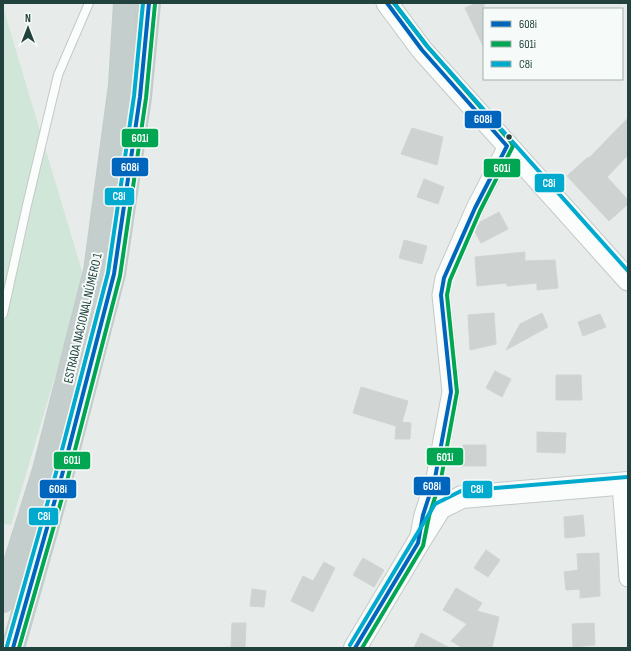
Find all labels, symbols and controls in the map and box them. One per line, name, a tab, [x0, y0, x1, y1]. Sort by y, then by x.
north arrow	[8, 8, 48, 48]
legend	[483, 8, 623, 80]
text: N	[25, 12, 31, 25]
text: 608i	[519, 17, 537, 32]
text: 601i	[519, 37, 536, 52]
text: C8i	[519, 57, 532, 72]
line badge: 608i	[464, 110, 502, 129]
text: 608i	[474, 113, 492, 126]
line badge: 601i	[121, 128, 159, 148]
text: 601i	[132, 132, 148, 145]
unlabelled marker	[504, 132, 514, 142]
line badge: 608i	[111, 157, 149, 177]
line badge: 601i	[483, 158, 521, 178]
text: 608i	[121, 161, 139, 174]
text: 601i	[494, 162, 510, 175]
line badge: C8i	[534, 173, 565, 193]
text: C8i	[542, 177, 556, 190]
line badge: C8i	[104, 187, 135, 206]
text: C8i	[112, 190, 126, 203]
street label: ESTRADA NACIONAL NÚMERO 1	[60, 251, 106, 385]
line badge: 601i	[426, 447, 464, 466]
line badge: 601i	[53, 451, 91, 470]
text: 601i	[437, 451, 453, 464]
text: 601i	[64, 454, 80, 467]
line badge: 608i	[413, 476, 451, 496]
line badge: 608i	[39, 479, 77, 499]
text: 608i	[423, 480, 441, 493]
line badge: C8i	[462, 480, 493, 499]
text: 608i	[49, 483, 67, 496]
text: C8i	[470, 483, 484, 496]
line badge: C8i	[28, 507, 59, 526]
text: C8i	[37, 510, 51, 523]

